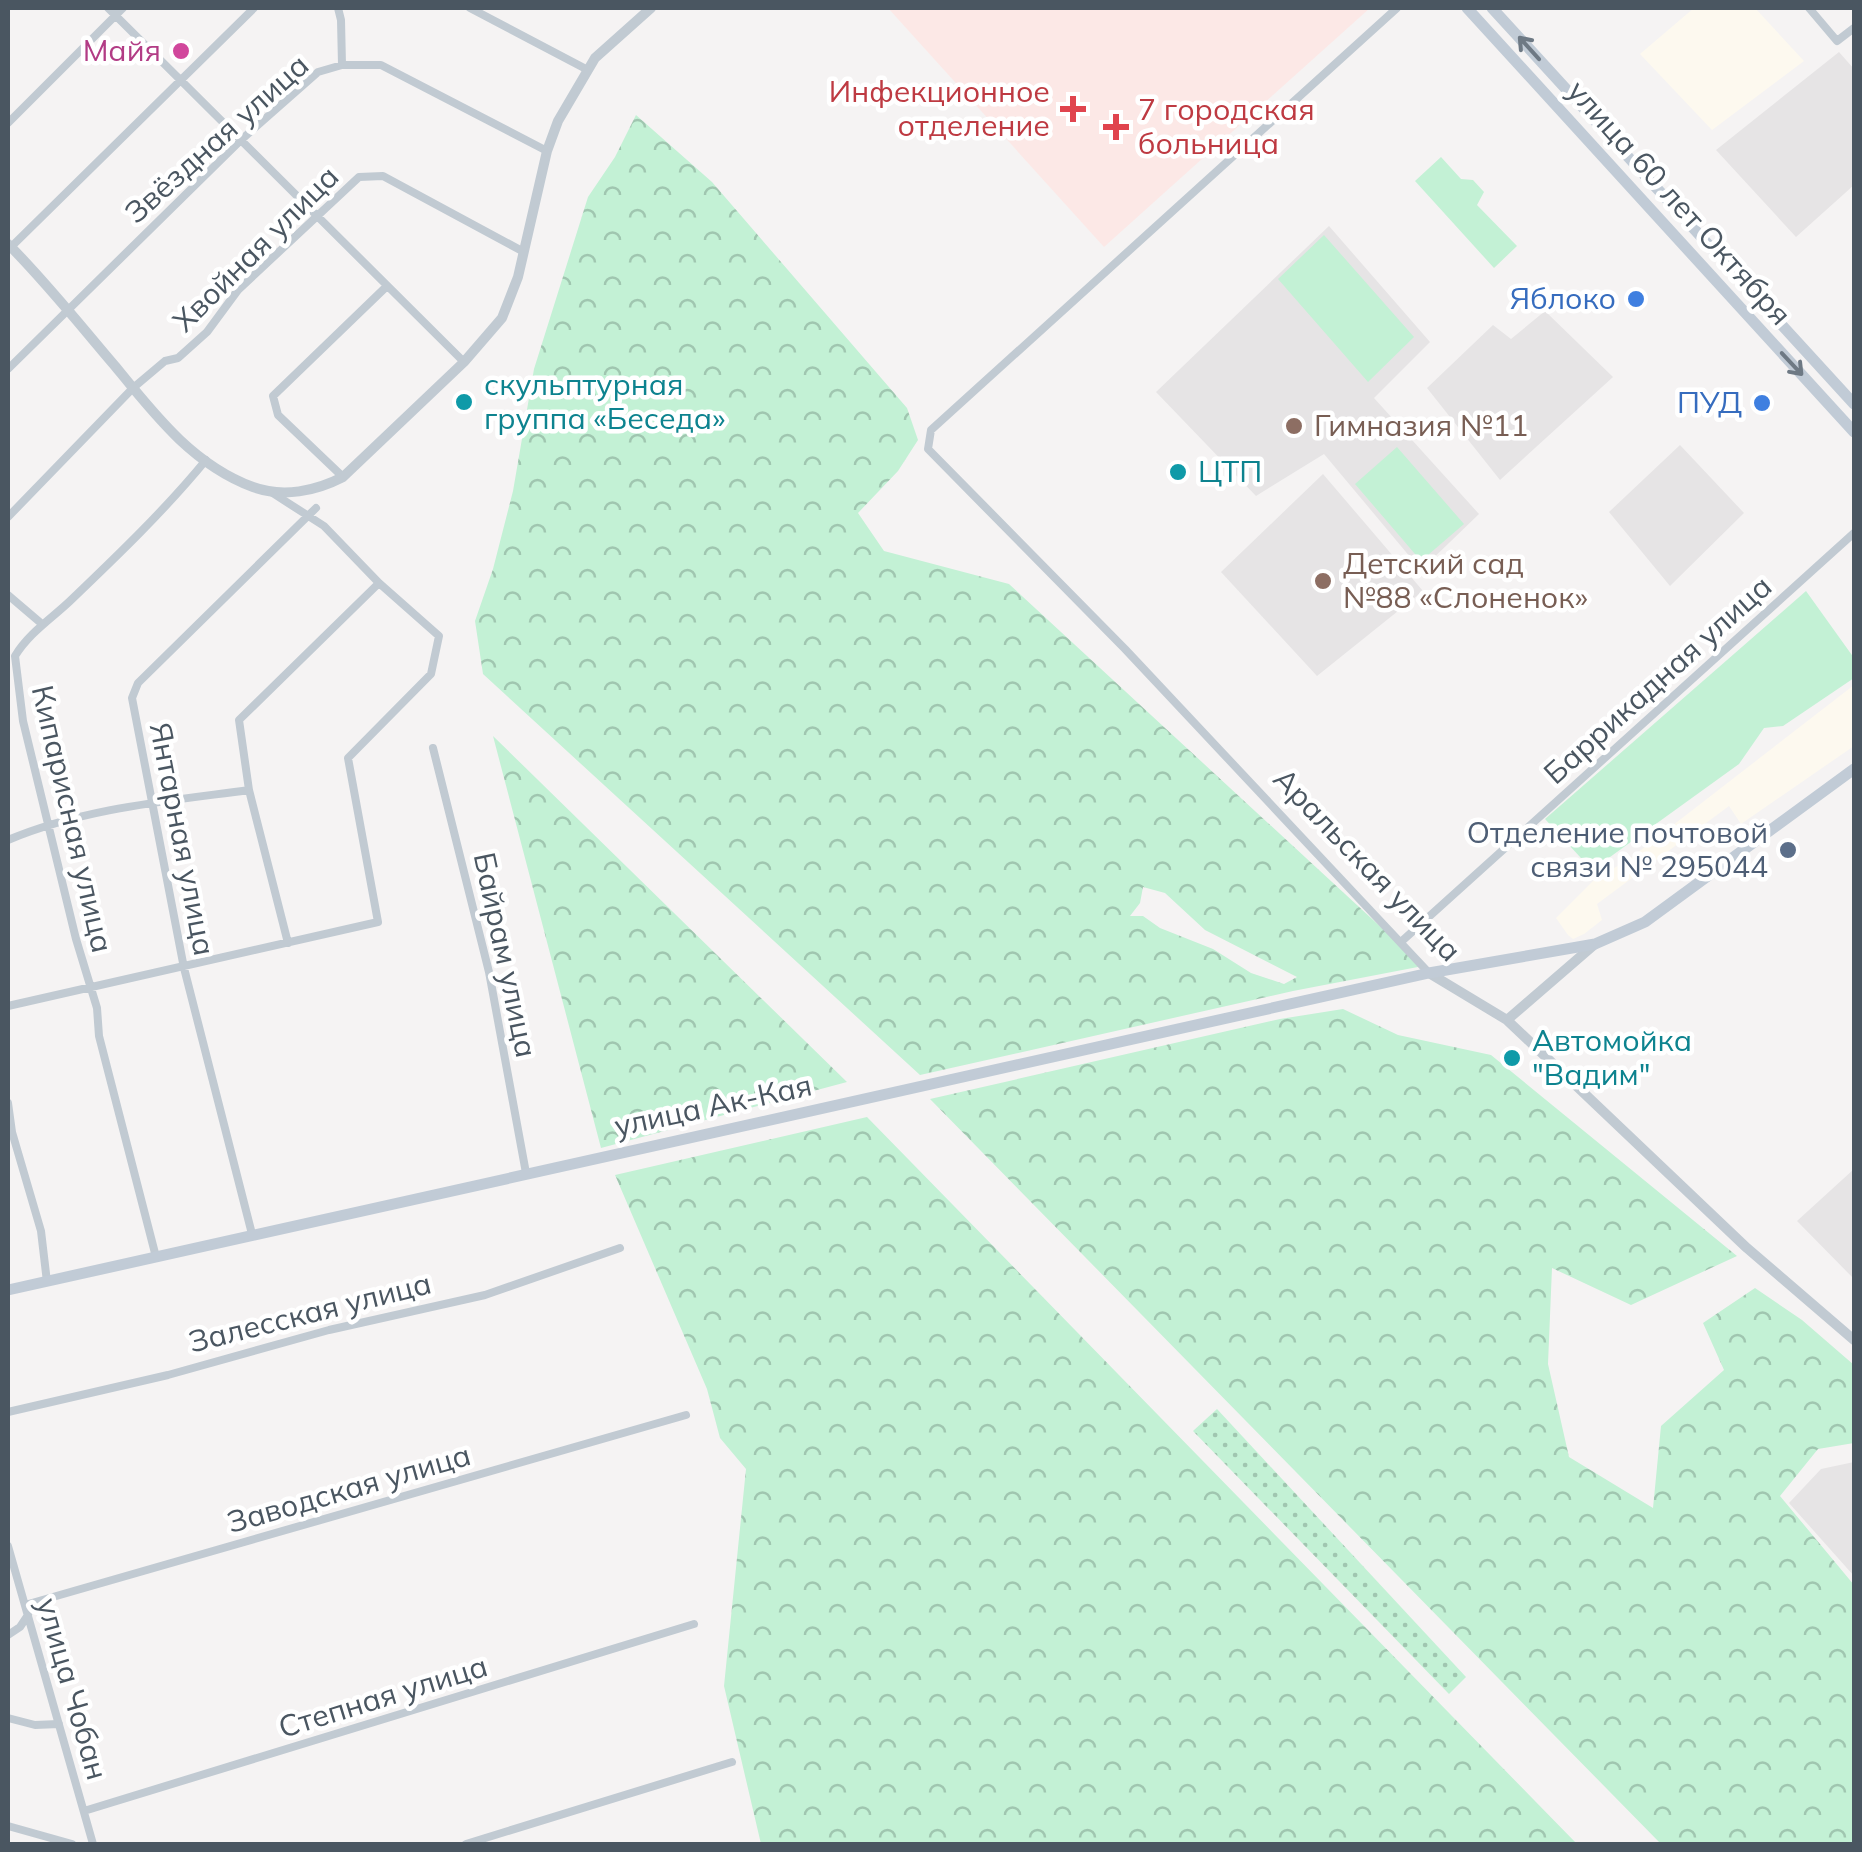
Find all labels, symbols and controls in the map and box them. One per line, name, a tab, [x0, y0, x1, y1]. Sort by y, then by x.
place label: Майя	[83, 31, 161, 69]
one-way arrow	[1518, 36, 1541, 61]
marker: Майя	[170, 40, 192, 62]
street label: Звёздная улица	[116, 46, 316, 231]
place label: Инфекционное отделение	[829, 72, 1050, 144]
street label: улица 60 лет Октября	[1560, 72, 1800, 333]
place label: 7 городская больница	[1138, 90, 1315, 162]
marker: Инфекционное отделение	[1060, 96, 1086, 122]
marker: 7 городская больница	[1103, 114, 1129, 140]
street label: Хвойная улица	[164, 157, 346, 339]
place label: Яблоко	[1510, 279, 1616, 317]
marker: Яблоко	[1625, 288, 1647, 310]
one-way arrow	[1780, 352, 1804, 376]
place label: скульптурная группа «Беседа»	[484, 365, 725, 437]
place label: ПУД	[1677, 383, 1742, 421]
marker: скульптурная группа «Беседа»	[453, 391, 475, 413]
marker: ПУД	[1751, 392, 1773, 414]
place label: Гимназия №11	[1314, 406, 1529, 444]
marker: Гимназия №11	[1283, 415, 1305, 437]
place label: ЦТП	[1198, 452, 1262, 490]
marker: ЦТП	[1167, 461, 1189, 483]
place label: Детский сад №88 «Слоненок»	[1343, 544, 1588, 616]
street label: Баррикадная улица	[1535, 567, 1779, 792]
marker: Детский сад №88 «Слоненок»	[1312, 570, 1334, 592]
street label: Кипарисная улица	[24, 682, 122, 956]
street label: Янтарная улица	[142, 719, 224, 959]
street label: Аральская улица	[1266, 760, 1470, 969]
place label: Отделение почтовой связи № 295044	[1467, 813, 1768, 885]
marker: Отделение почтовой связи № 295044	[1777, 839, 1799, 861]
street label: Байрам улица	[466, 849, 546, 1061]
place label: Автомойка "Вадим"	[1532, 1021, 1692, 1093]
marker: Автомойка "Вадим"	[1501, 1047, 1523, 1069]
street label: улица Ак-Кая	[611, 1066, 815, 1144]
street label: Залесская улица	[185, 1264, 435, 1361]
street label: Заводская улица	[223, 1435, 475, 1541]
street label: улица Чобан	[29, 1594, 117, 1784]
street label: Степная улица	[274, 1646, 492, 1746]

